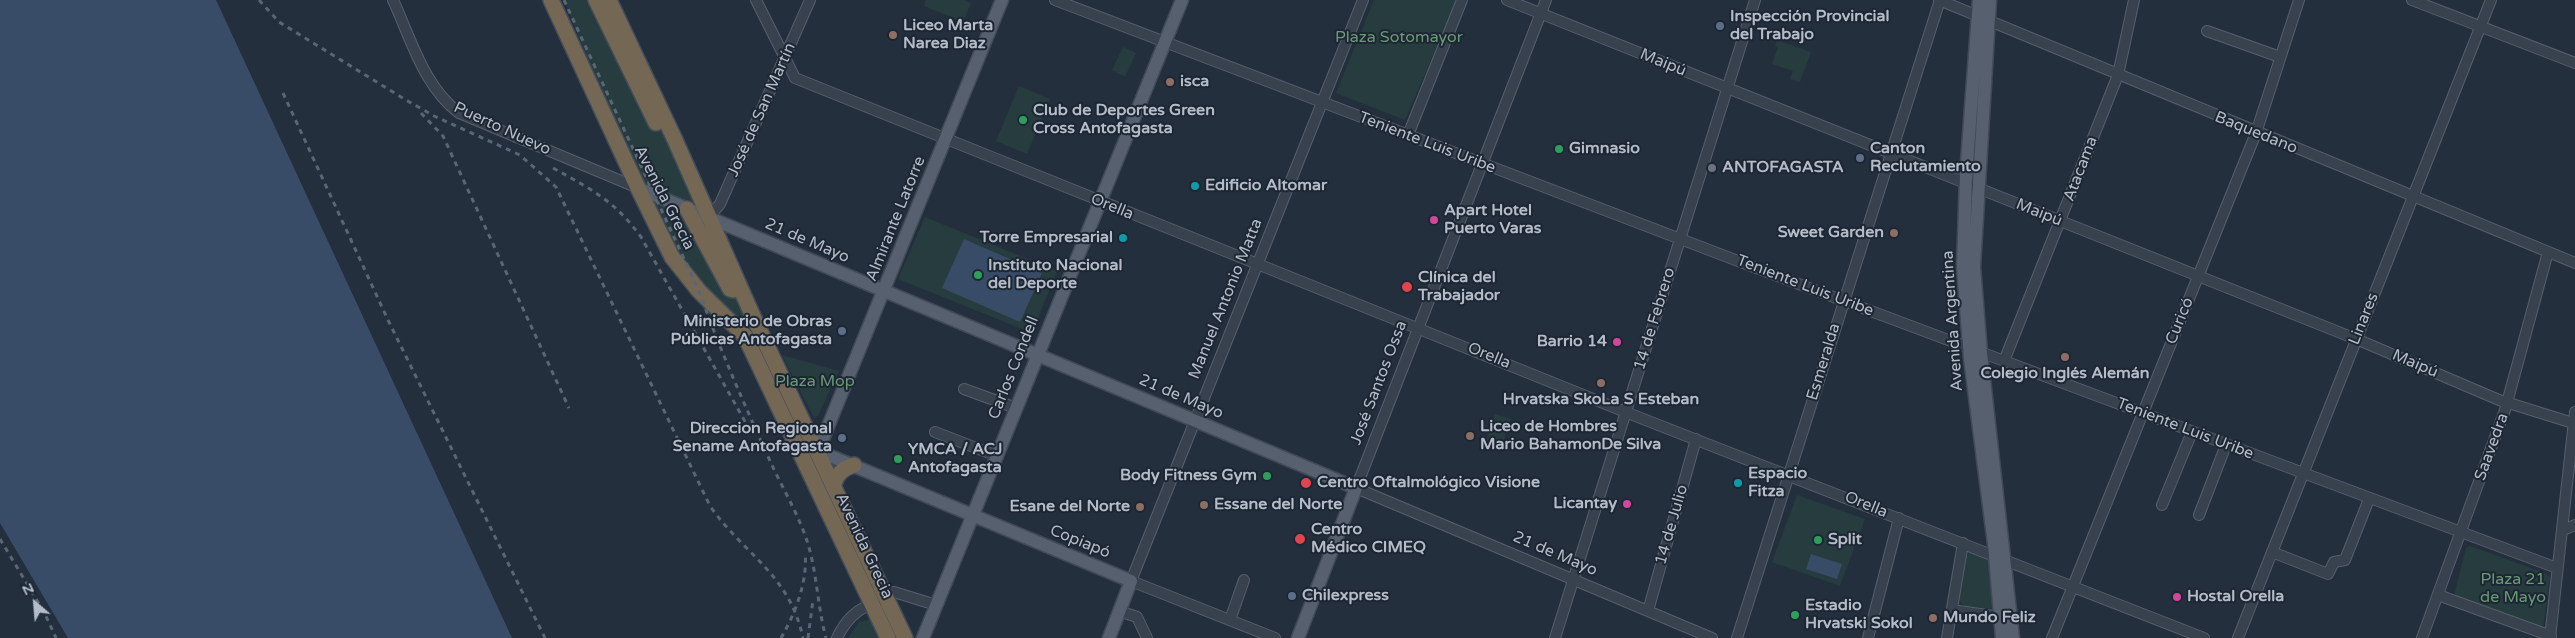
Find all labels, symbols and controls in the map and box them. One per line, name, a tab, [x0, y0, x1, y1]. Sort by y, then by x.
place label: Inspección Provincial del Trabajo	[1730, 7, 1889, 45]
place label: Liceo Marta Narea Diaz	[903, 16, 993, 54]
marker: Inspección Provincial del Trabajo	[1714, 20, 1726, 32]
park label: Plaza Sotomayor	[1335, 28, 1463, 48]
marker: Liceo Marta Narea Diaz	[887, 29, 899, 41]
street label: José de San Martín	[724, 40, 800, 180]
street label: Maipú	[1637, 45, 1689, 81]
place label: isca	[1180, 72, 1209, 92]
marker: isca	[1164, 76, 1176, 88]
street label: Puerto Nuevo	[450, 98, 554, 160]
place label: Club de Deportes Green Cross Antofagasta	[1033, 101, 1215, 139]
street label: Teniente Luis Uribe	[1356, 108, 1498, 178]
street label: Baquedano	[2212, 108, 2300, 158]
marker: Club de Deportes Green Cross Antofagasta	[1017, 114, 1029, 126]
street label: Atacama	[2060, 134, 2102, 204]
place label: Gimnasio	[1569, 139, 1640, 159]
place label: Canton Reclutamiento	[1870, 139, 1981, 177]
street label: Avenida Grecia	[629, 143, 699, 253]
marker: Gimnasio	[1553, 143, 1565, 155]
marker: Canton Reclutamiento	[1854, 152, 1866, 164]
street label: Almirante Latorre	[862, 154, 930, 284]
place label: ANTOFAGASTA	[1722, 158, 1844, 178]
marker: ANTOFAGASTA	[1706, 162, 1718, 174]
place label: Edificio Altomar	[1205, 176, 1327, 196]
marker: Edificio Altomar	[1189, 180, 1201, 192]
street label: Orella	[1088, 190, 1136, 224]
street label: Maipú	[2013, 195, 2065, 231]
place label: Apart Hotel Puerto Varas	[1444, 201, 1541, 239]
marker: Apart Hotel Puerto Varas	[1428, 214, 1440, 226]
street label: 21 de Mayo	[762, 215, 852, 267]
street label: Manuel Antonio Matta	[1185, 216, 1267, 382]
place label: Sweet Garden	[1778, 223, 1884, 243]
marker: Sweet Garden	[1888, 227, 1900, 239]
place label: Torre Empresarial	[980, 228, 1113, 248]
marker: Torre Empresarial	[1117, 232, 1129, 244]
street label: Avenida Argentina	[1939, 250, 1967, 392]
street label: Teniente Luis Uribe	[1734, 251, 1876, 321]
place label: Instituto Nacional del Deporte	[988, 256, 1122, 294]
street label: 14 de Febrero	[1630, 265, 1680, 373]
place label: Clínica del Trabajador	[1418, 268, 1500, 306]
marker: Instituto Nacional del Deporte	[972, 269, 984, 281]
marker: Clínica del Trabajador	[1400, 280, 1414, 294]
street label: Linares	[2345, 290, 2383, 348]
street label: Curicó	[2162, 295, 2198, 347]
place label: Ministerio de Obras Públicas Antofagasta	[670, 312, 832, 350]
street label: Carlos Condell	[985, 314, 1043, 422]
street label: José Santos Ossa	[1347, 318, 1411, 448]
street label: Esmeralda	[1803, 321, 1845, 403]
marker: Ministerio de Obras Públicas Antofagasta	[836, 325, 848, 337]
place label: Barrio 14	[1537, 332, 1607, 352]
marker: Barrio 14	[1611, 336, 1623, 348]
street label: Orella	[1465, 339, 1513, 373]
street label: Maipú	[2389, 346, 2441, 382]
marker: Colegio Inglés Alemán	[2059, 351, 2071, 363]
place label: Colegio Inglés Alemán	[1980, 364, 2150, 384]
street label: 21 de Mayo	[1136, 371, 1226, 423]
park label: Plaza Mop	[775, 372, 855, 392]
marker: Hrvatska SkoLa S Esteban	[1595, 377, 1607, 389]
place label: Hrvatska SkoLa S Esteban	[1503, 390, 1699, 410]
street label: Teniente Luis Uribe	[2114, 394, 2256, 464]
street label: Saavedra	[2471, 411, 2513, 483]
place label: Liceo de Hombres Mario BahamonDe Silva	[1480, 417, 1661, 455]
place label: Direccion Regional Sename Antofagasta	[673, 419, 832, 457]
marker: Liceo de Hombres Mario BahamonDe Silva	[1464, 430, 1476, 442]
marker: Direccion Regional Sename Antofagasta	[836, 432, 848, 444]
place label: YMCA / ACJ Antofagasta	[908, 440, 1002, 478]
marker: YMCA / ACJ Antofagasta	[892, 453, 904, 465]
place label: Espacio Fitza	[1748, 464, 1807, 502]
place label: Body Fitness Gym	[1120, 466, 1257, 486]
marker: Body Fitness Gym	[1261, 470, 1273, 482]
place label: Centro Oftalmológico Visione	[1317, 473, 1540, 493]
marker: Centro Oftalmológico Visione	[1299, 476, 1313, 490]
marker: Espacio Fitza	[1732, 477, 1744, 489]
street label: 14 de Julio	[1651, 483, 1693, 567]
street label: Orella	[1842, 488, 1890, 522]
street label: Avenida Grecia	[831, 490, 897, 602]
place label: Licantay	[1553, 494, 1617, 514]
place label: Essane del Norte	[1214, 495, 1342, 515]
place label: Esane del Norte	[1009, 497, 1130, 517]
marker: Licantay	[1621, 498, 1633, 510]
marker: Essane del Norte	[1198, 499, 1210, 511]
marker: Esane del Norte	[1134, 501, 1146, 513]
place label: Centro Médico CIMEQ	[1311, 520, 1426, 558]
street label: Copiapó	[1047, 521, 1113, 563]
street label: 21 de Mayo	[1510, 528, 1600, 580]
place label: Split	[1828, 530, 1862, 550]
marker: Centro Médico CIMEQ	[1293, 532, 1307, 546]
marker: Split	[1812, 534, 1824, 546]
park label: Plaza 21 de Mayo	[2480, 570, 2546, 608]
north arrow	[10, 578, 60, 628]
text: N	[19, 579, 37, 599]
place label: Chilexpress	[1302, 586, 1389, 606]
place label: Hostal Orella	[2187, 587, 2284, 607]
marker: Chilexpress	[1286, 590, 1298, 602]
marker: Hostal Orella	[2171, 591, 2183, 603]
place label: Estadio Hrvatski Sokol	[1805, 596, 1913, 634]
place label: Mundo Feliz	[1943, 608, 2036, 628]
marker: Estadio Hrvatski Sokol	[1789, 609, 1801, 621]
marker: Mundo Feliz	[1927, 612, 1939, 624]

